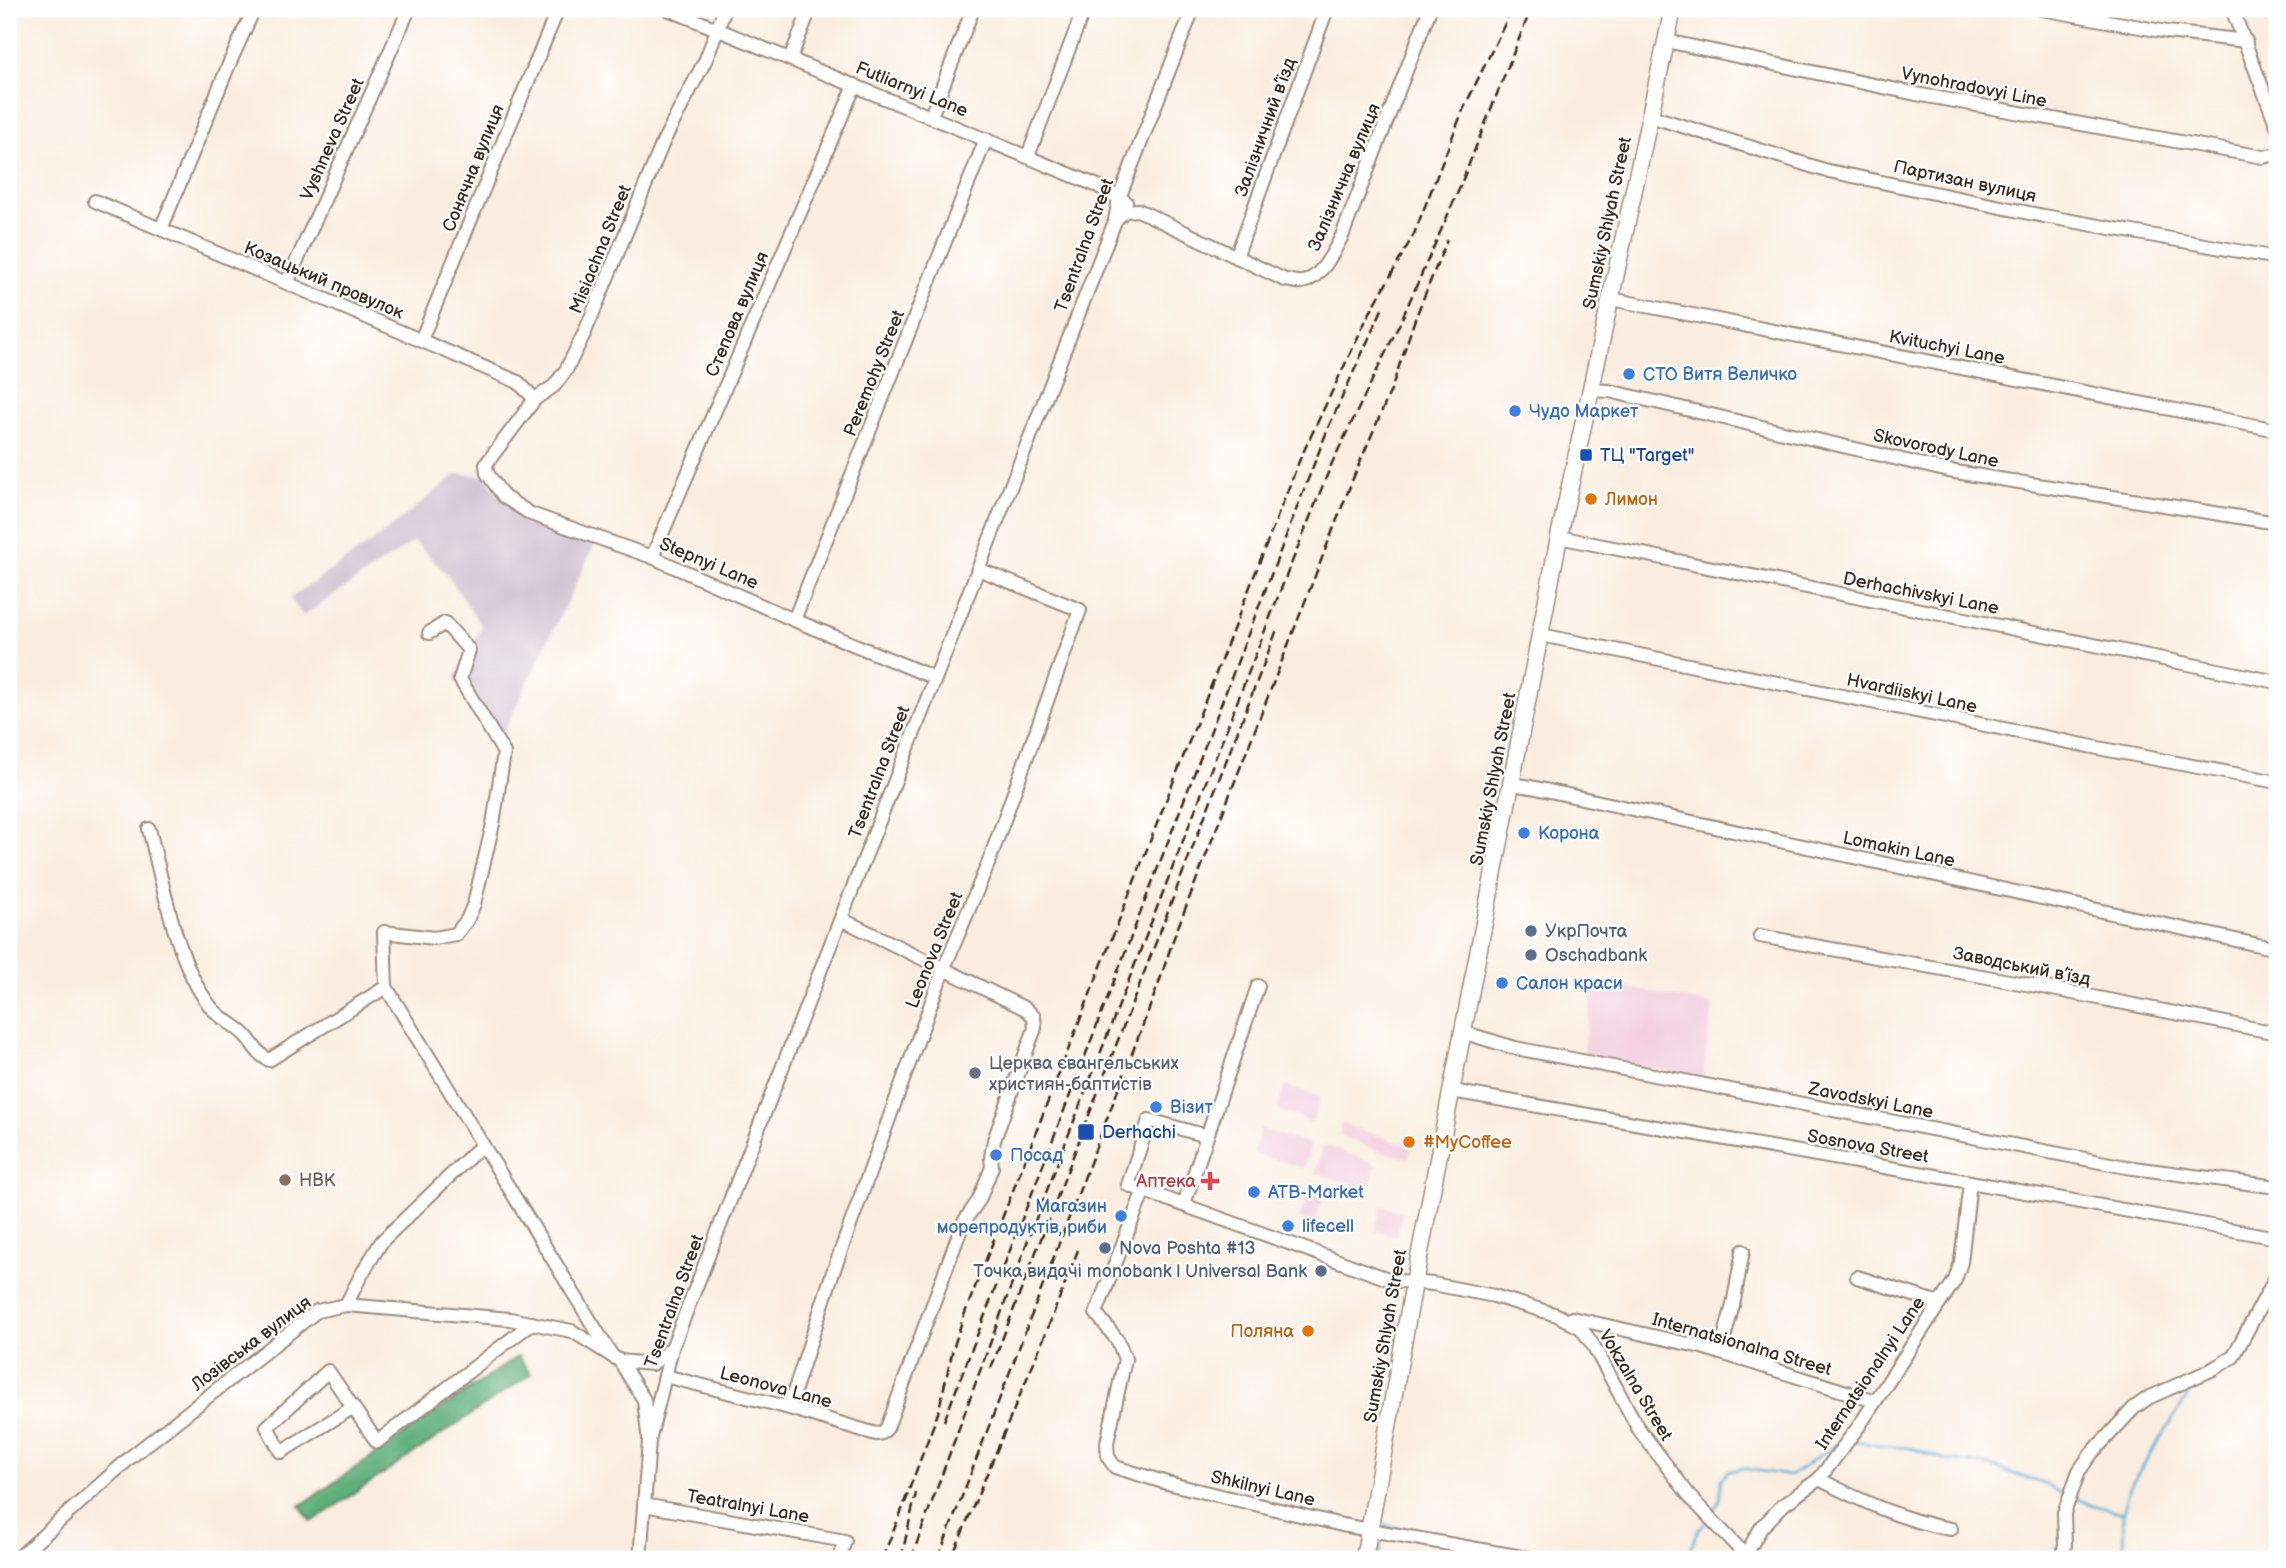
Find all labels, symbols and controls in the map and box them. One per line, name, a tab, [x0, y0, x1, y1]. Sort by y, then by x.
street label: Залізничний в’їзд	[1231, 55, 1300, 199]
street label: Futliarnyi Lane	[853, 57, 971, 122]
street label: Vynohradovyi Line	[1899, 63, 2049, 112]
street label: Vyshneva Street	[296, 75, 369, 203]
street label: Залізнична вулиця	[1304, 100, 1385, 254]
street label: Сонячна вулиця	[438, 102, 509, 235]
street label: Sumskiy Shlyah Street	[1579, 134, 1636, 311]
street label: Партизан вулиця	[1892, 156, 2038, 207]
street label: Tsentralna Street	[1051, 175, 1119, 315]
street label: Misiachna Street	[565, 181, 636, 317]
street label: Козацький провулок	[241, 237, 407, 324]
street label: Степова вулиця	[702, 248, 773, 380]
street label: Peremohy Street	[840, 307, 909, 439]
street label: Kvituchyi Lane	[1887, 326, 2007, 369]
place label: СТО Витя Величко	[1643, 364, 1797, 385]
marker: СТО Витя Величко	[1621, 366, 1637, 382]
place label: Чудо Маркет	[1529, 401, 1639, 422]
marker: Чудо Маркет	[1507, 403, 1523, 419]
street label: Skovorody Lane	[1871, 425, 2001, 472]
place label: ТЦ "Target"	[1600, 445, 1694, 466]
marker: ТЦ "Target"	[1578, 447, 1594, 463]
place label: Лимон	[1604, 489, 1658, 510]
marker: Лимон	[1583, 491, 1599, 507]
street label: Stepnyi Lane	[656, 533, 762, 594]
street label: Derhachivskyi Lane	[1841, 568, 2001, 619]
street label: Hvardiiskyi Lane	[1845, 669, 1979, 718]
street label: Sumskiy Shlyah Street	[1466, 690, 1521, 867]
street label: Tsentralna Street	[844, 702, 915, 842]
place label: Корона	[1538, 823, 1600, 844]
marker: Корона	[1516, 825, 1532, 841]
street label: Lomakin Lane	[1841, 827, 1957, 872]
street label: Leonova Street	[902, 889, 968, 1011]
place label: УкрПочта	[1545, 921, 1628, 942]
marker: УкрПочта	[1523, 923, 1539, 939]
street label: Заводський в’їзд	[1951, 943, 2092, 990]
place label: Oschadbank	[1545, 945, 1647, 966]
marker: Oschadbank	[1523, 947, 1539, 963]
place label: Салон краси	[1516, 973, 1623, 994]
marker: Салон краси	[1494, 975, 1510, 991]
place label: Церква євангельських християн-баптистів	[989, 1053, 1179, 1095]
marker: Церква євангельських християн-баптистів	[967, 1065, 983, 1081]
street label: Zavodskyi Lane	[1806, 1078, 1935, 1123]
place label: Візит	[1170, 1097, 1214, 1118]
marker: Візит	[1148, 1099, 1164, 1115]
marker: Derhachi	[1076, 1122, 1096, 1142]
place label: Derhachi	[1102, 1122, 1176, 1143]
street label: Sosnova Street	[1806, 1125, 1931, 1168]
place label: #MyCoffee	[1423, 1132, 1512, 1153]
marker: #MyCoffee	[1401, 1134, 1417, 1150]
place label: Посад	[1010, 1145, 1063, 1166]
marker: Посад	[988, 1147, 1004, 1163]
place label: НВК	[299, 1170, 336, 1191]
place label: Аптека	[1135, 1171, 1196, 1192]
marker: НВК	[277, 1172, 293, 1188]
marker: Аптека	[1202, 1173, 1218, 1189]
place label: ATB-Market	[1268, 1182, 1364, 1203]
marker: ATB-Market	[1246, 1184, 1262, 1200]
place label: Магазин морепродуктів, риби	[937, 1196, 1107, 1238]
marker: Магазин морепродуктів, риби	[1113, 1208, 1129, 1224]
place label: lifecell	[1302, 1216, 1354, 1237]
marker: lifecell	[1280, 1218, 1296, 1234]
street label: Tsentralna Street	[641, 1231, 709, 1371]
place label: Nova Poshta #13	[1119, 1238, 1255, 1259]
marker: Nova Poshta #13	[1097, 1240, 1113, 1256]
street label: Sumskiy Shlyah Street	[1360, 1247, 1411, 1424]
place label: Точка видачі monobank | Universal Bank	[973, 1261, 1307, 1282]
marker: Точка видачі monobank | Universal Bank	[1313, 1263, 1329, 1279]
street label: Лозівська вулиця	[187, 1292, 315, 1396]
street label: Internatsionalnyi Lane	[1812, 1293, 1929, 1454]
street label: Internatsionalna Street	[1650, 1309, 1834, 1380]
place label: Поляна	[1230, 1321, 1294, 1342]
marker: Поляна	[1300, 1323, 1316, 1339]
street label: Vokzalna Street	[1594, 1326, 1677, 1445]
street label: Leonova Lane	[717, 1362, 835, 1413]
street label: Shkilnyi Lane	[1209, 1466, 1317, 1511]
street label: Teatralnyi Lane	[685, 1485, 811, 1528]

